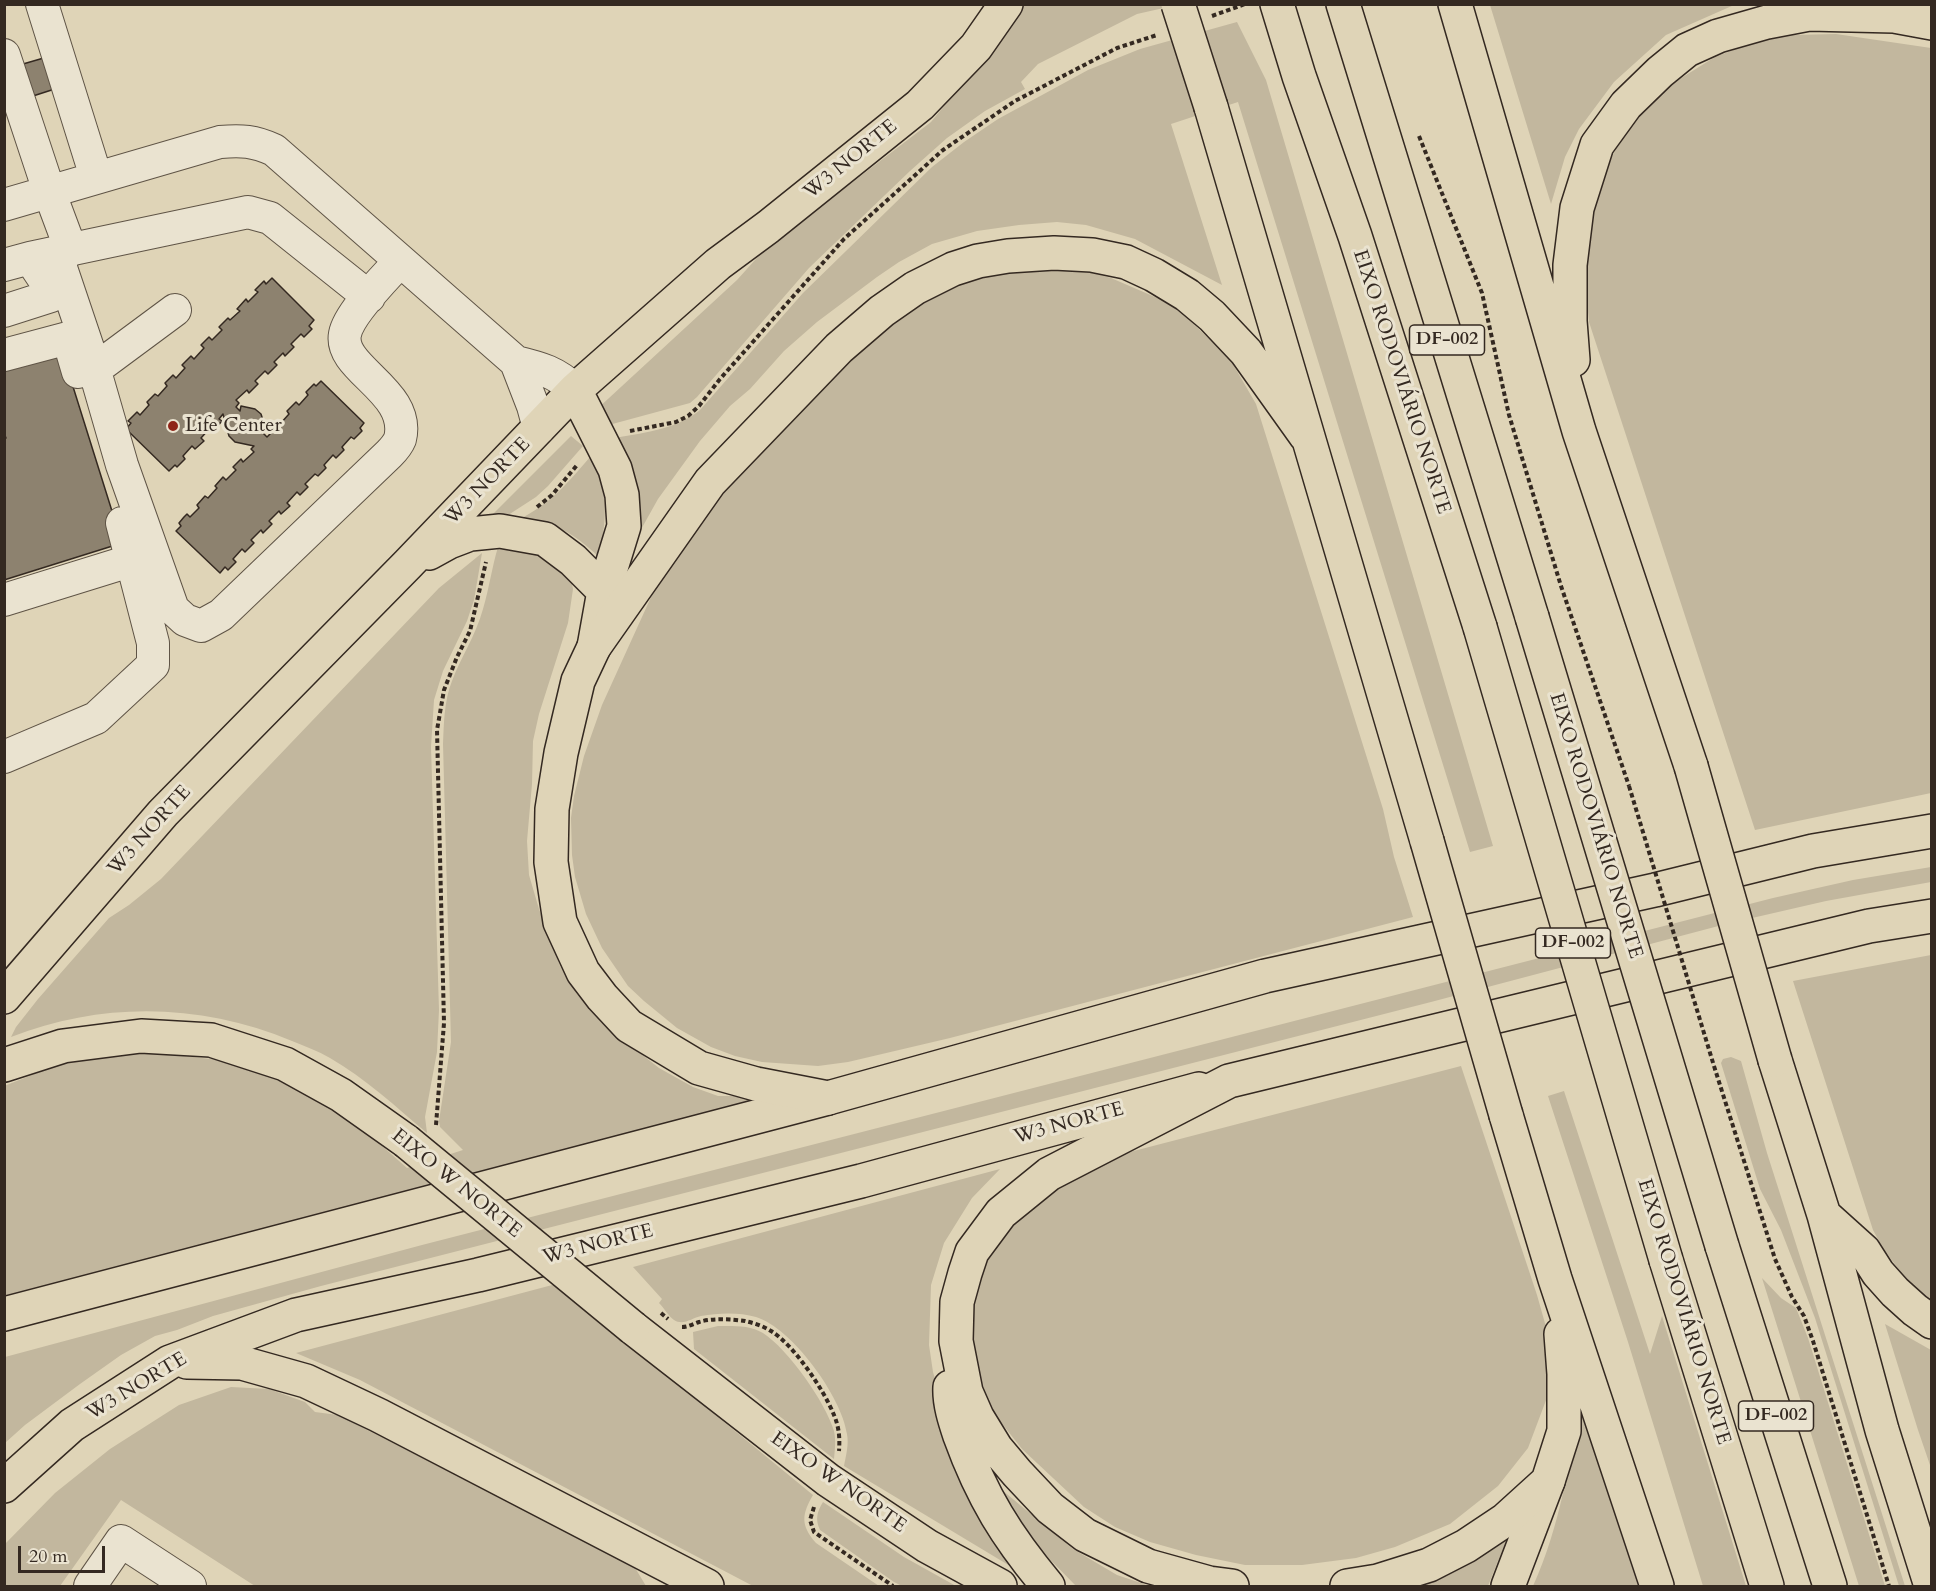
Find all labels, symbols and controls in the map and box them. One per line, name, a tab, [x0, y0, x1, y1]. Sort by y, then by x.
street label: W3 NORTE	[800, 115, 902, 205]
street label: EIXO RODOVIÁRIO NORTE	[1347, 247, 1455, 517]
road number: DF-002	[1410, 325, 1484, 355]
place label: Life Center	[185, 414, 282, 438]
marker: Life Center	[166, 419, 180, 433]
street label: W3 NORTE	[440, 433, 536, 531]
street label: EIXO RODOVIÁRIO NORTE	[1543, 690, 1647, 962]
street label: W3 NORTE	[103, 781, 197, 881]
road number: DF-002	[1536, 928, 1610, 958]
street label: W3 NORTE	[1011, 1098, 1127, 1150]
street label: EIXO W NORTE	[386, 1124, 526, 1244]
street label: EIXO RODOVIÁRIO NORTE	[1631, 1176, 1735, 1448]
street label: W3 NORTE	[540, 1220, 656, 1270]
street label: W3 NORTE	[82, 1348, 192, 1426]
road number: DF-002	[1738, 1401, 1814, 1431]
street label: EIXO W NORTE	[765, 1427, 911, 1539]
scale bar	[21, 1534, 108, 1572]
text: 20 m	[29, 1544, 68, 1569]

